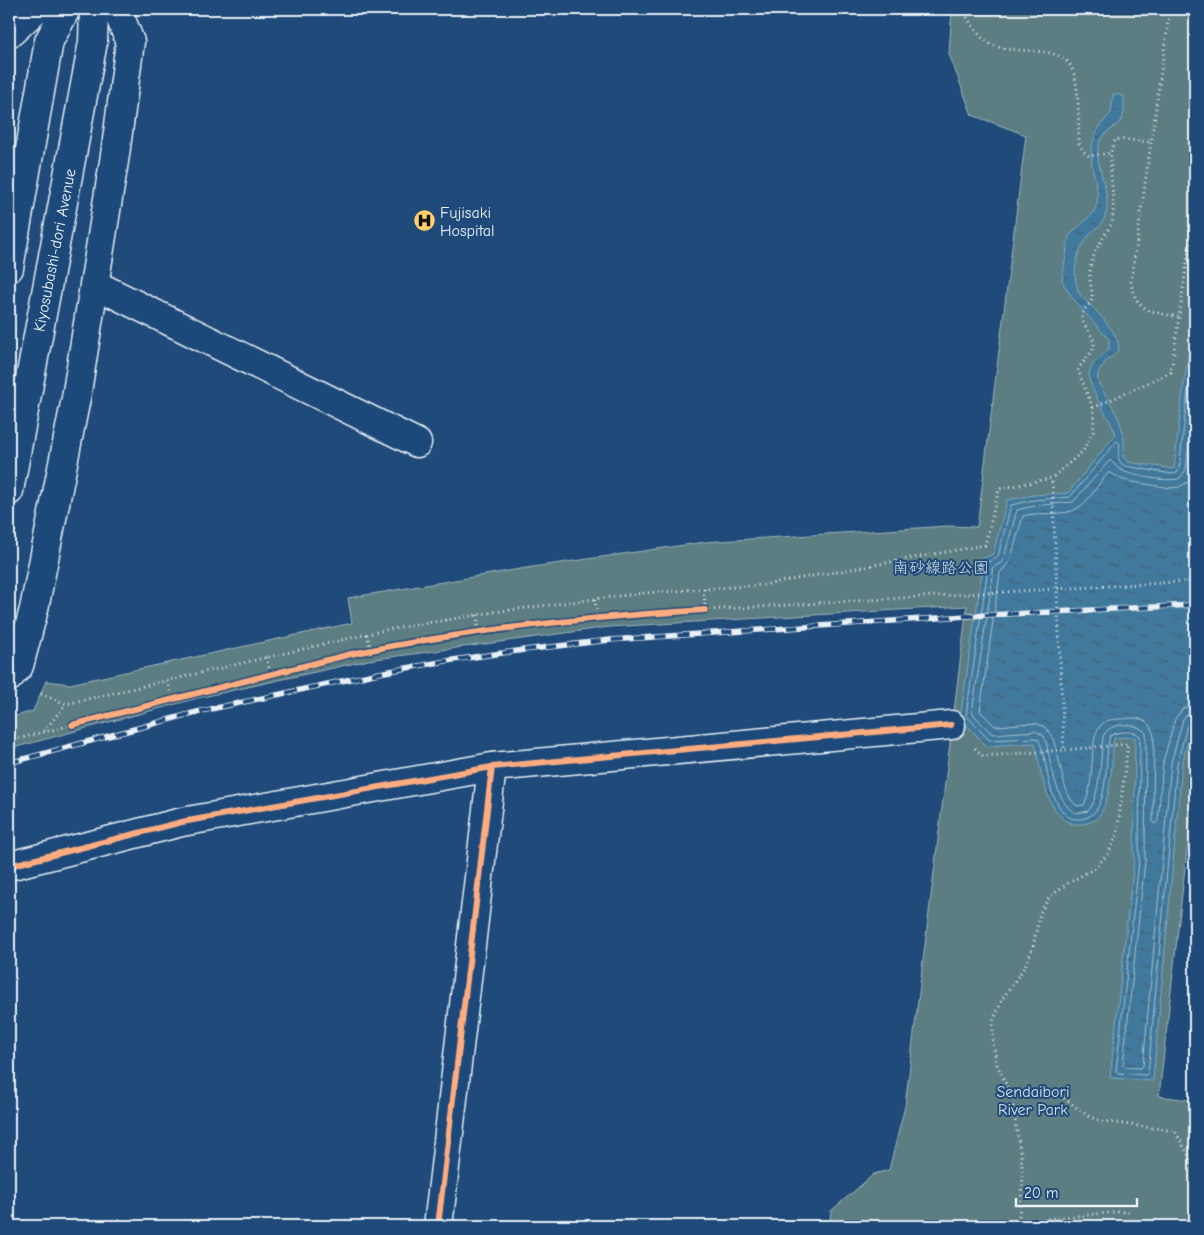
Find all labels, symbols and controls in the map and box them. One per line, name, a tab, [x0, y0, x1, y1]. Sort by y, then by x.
street label: Kiyosubashi-dori Avenue	[30, 167, 80, 333]
place label: Fujisaki Hospital	[440, 204, 495, 240]
hospital icon: Fujisaki Hospital	[412, 209, 436, 233]
park label: 南砂線路公園	[893, 559, 989, 577]
park label: Sendaibori River Park	[996, 1083, 1070, 1119]
scale bar	[1016, 1175, 1138, 1207]
text: 20 m	[1024, 1184, 1058, 1202]

